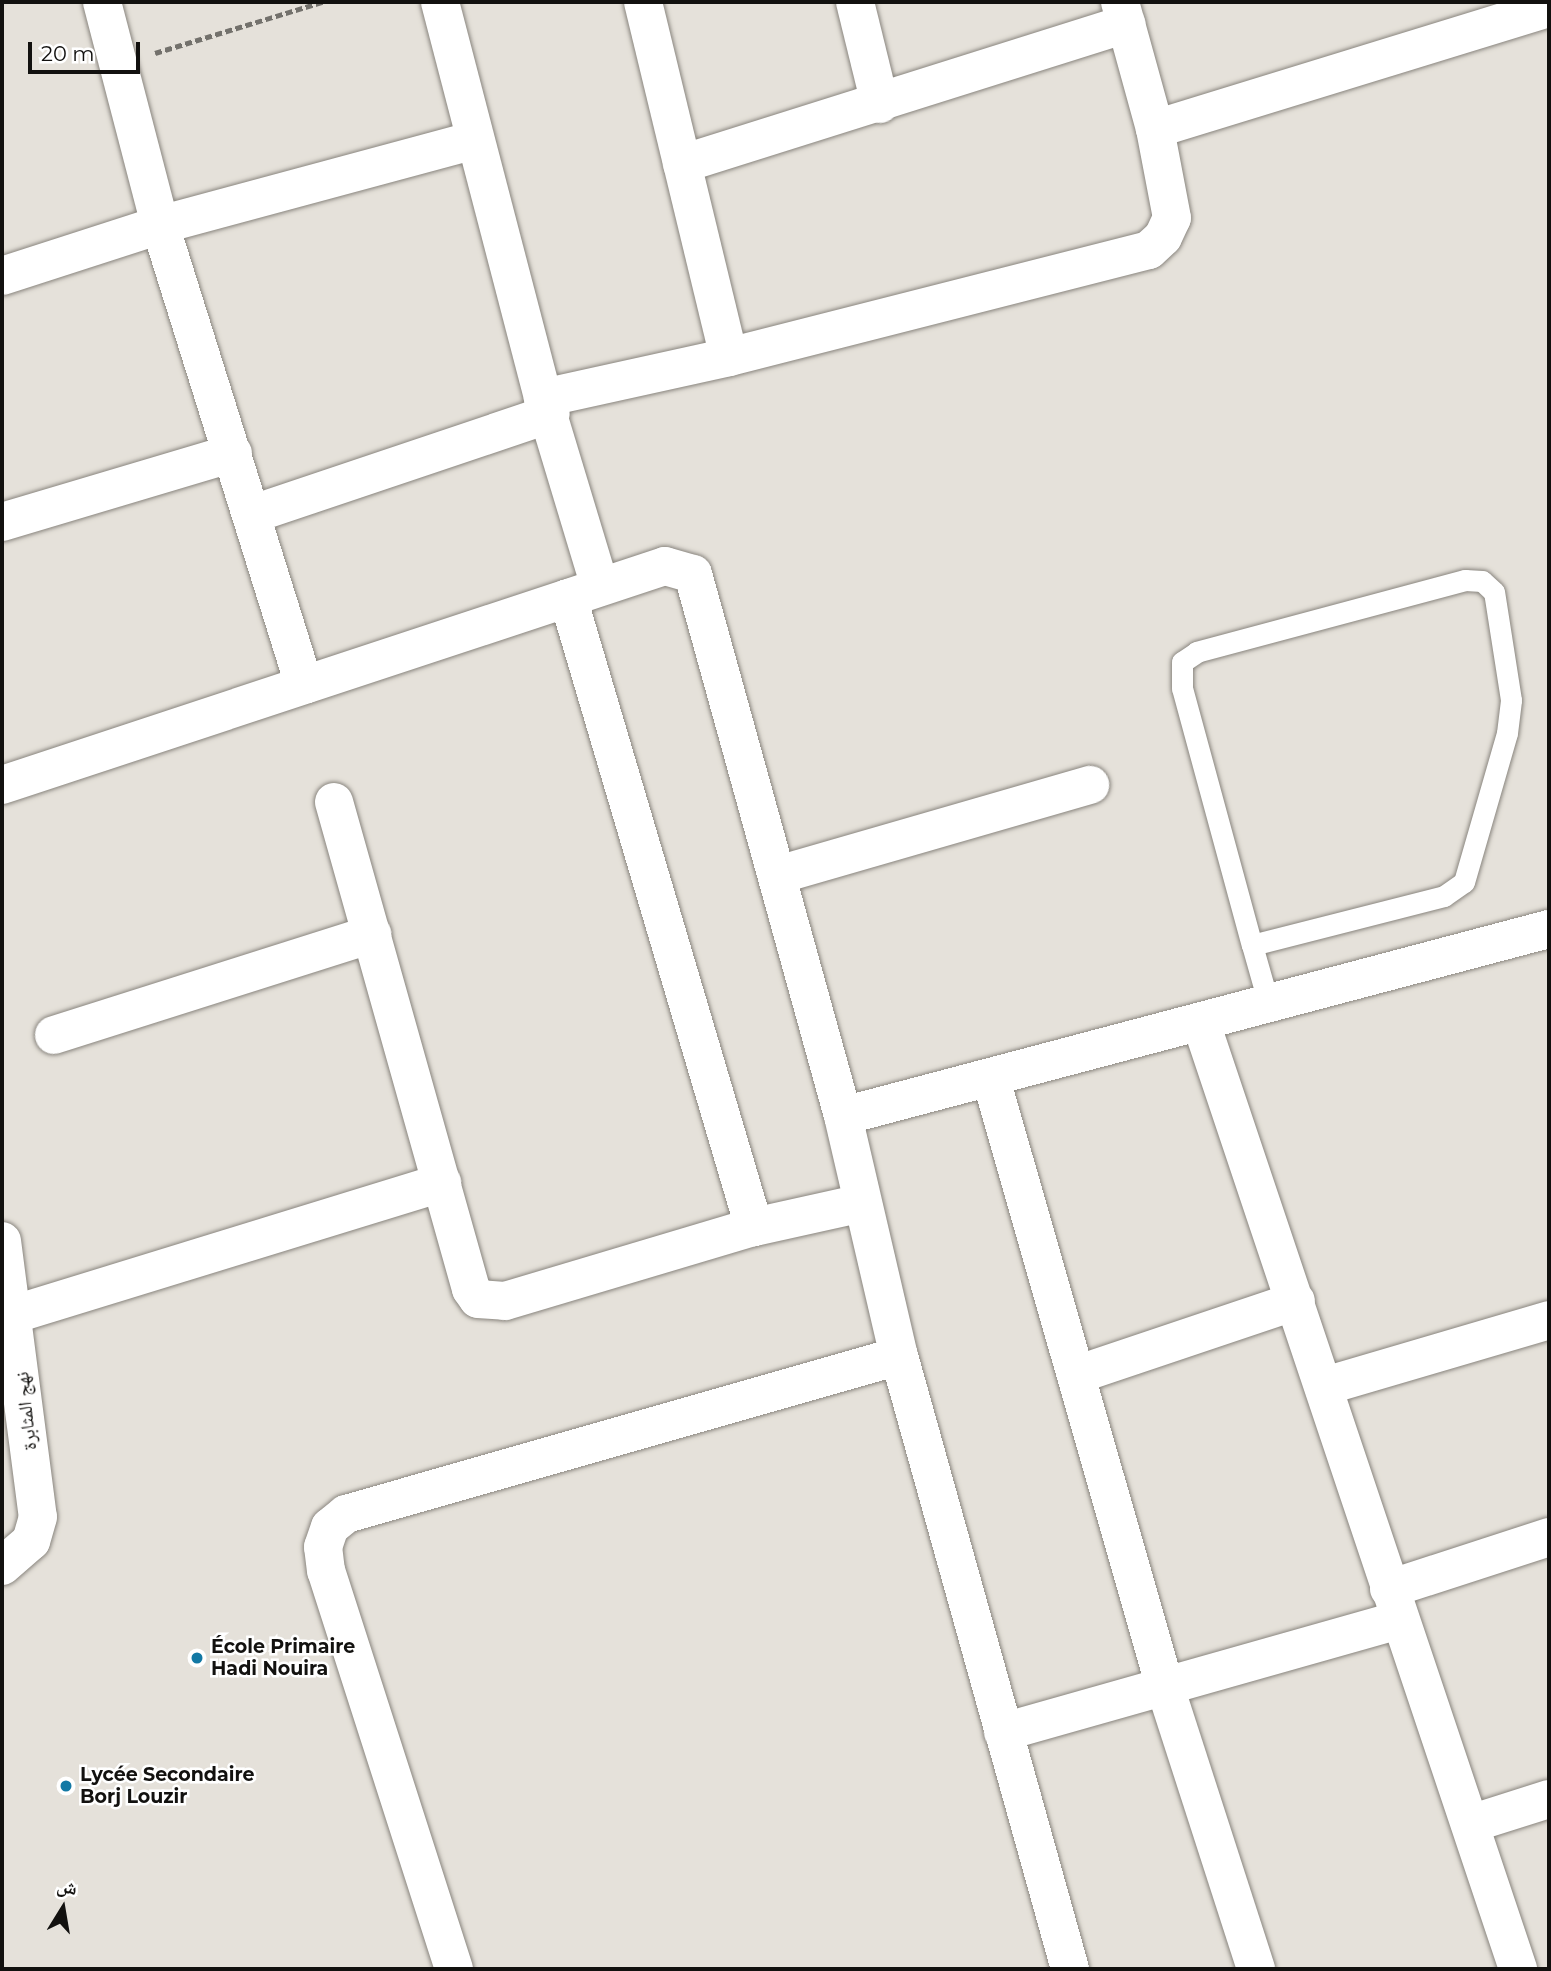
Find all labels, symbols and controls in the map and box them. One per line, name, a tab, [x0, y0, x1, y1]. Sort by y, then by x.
scale bar	[32, 28, 144, 72]
text: 20 m	[41, 41, 95, 66]
street label: نهج المثابرة	[11, 1371, 41, 1451]
place label: École Primaire Hadi Nouira	[211, 1636, 355, 1680]
marker: École Primaire Hadi Nouira	[189, 1650, 205, 1666]
place label: Lycée Secondaire Borj Louzir	[80, 1764, 254, 1808]
marker: Lycée Secondaire Borj Louzir	[58, 1778, 74, 1794]
north arrow	[28, 1873, 98, 1943]
text: ش	[55, 1874, 79, 1900]

